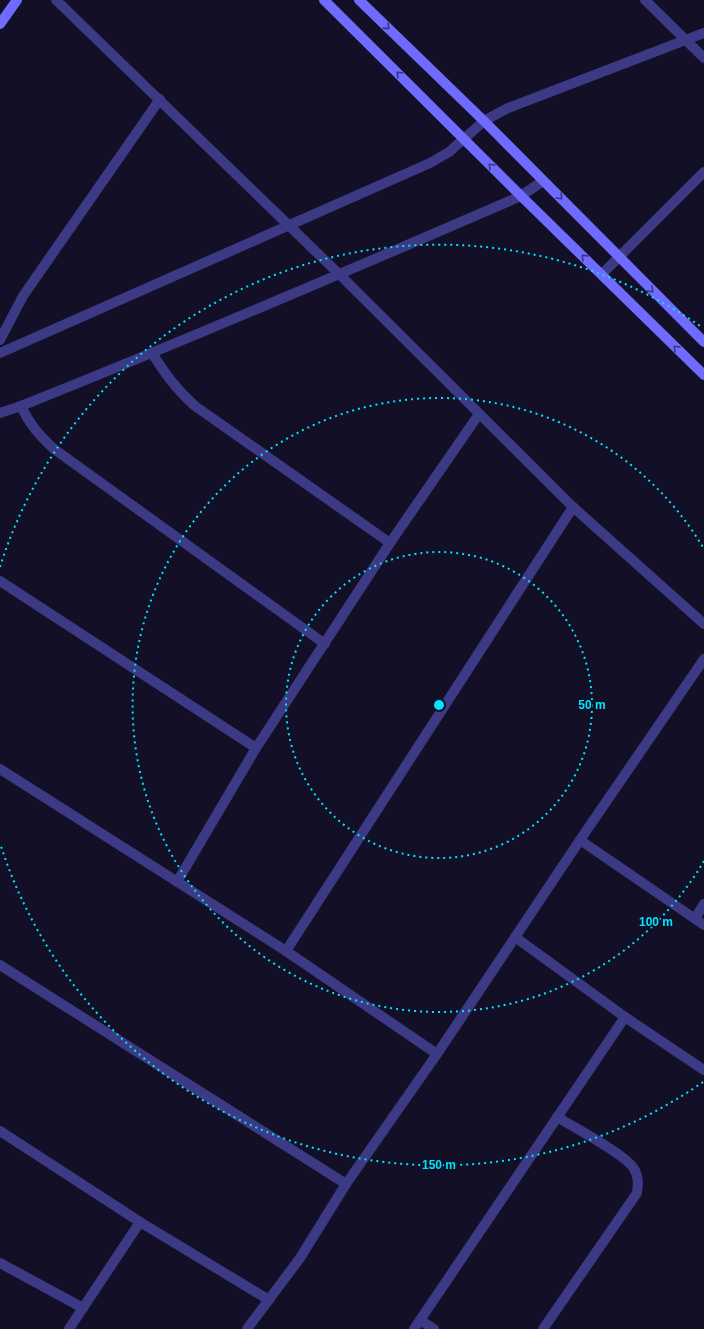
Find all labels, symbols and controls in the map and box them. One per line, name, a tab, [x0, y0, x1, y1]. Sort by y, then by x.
one-way arrow	[383, 22, 390, 29]
one-way arrow	[396, 71, 404, 79]
one-way arrow	[488, 163, 496, 171]
one-way arrow	[555, 192, 563, 200]
one-way arrow	[581, 254, 589, 262]
one-way arrow	[646, 285, 654, 292]
one-way arrow	[673, 345, 681, 353]
centre of rings	[432, 698, 446, 712]
text: 50 m	[578, 698, 606, 712]
text: 100 m	[639, 915, 673, 929]
text: 150 m	[422, 1158, 456, 1172]

